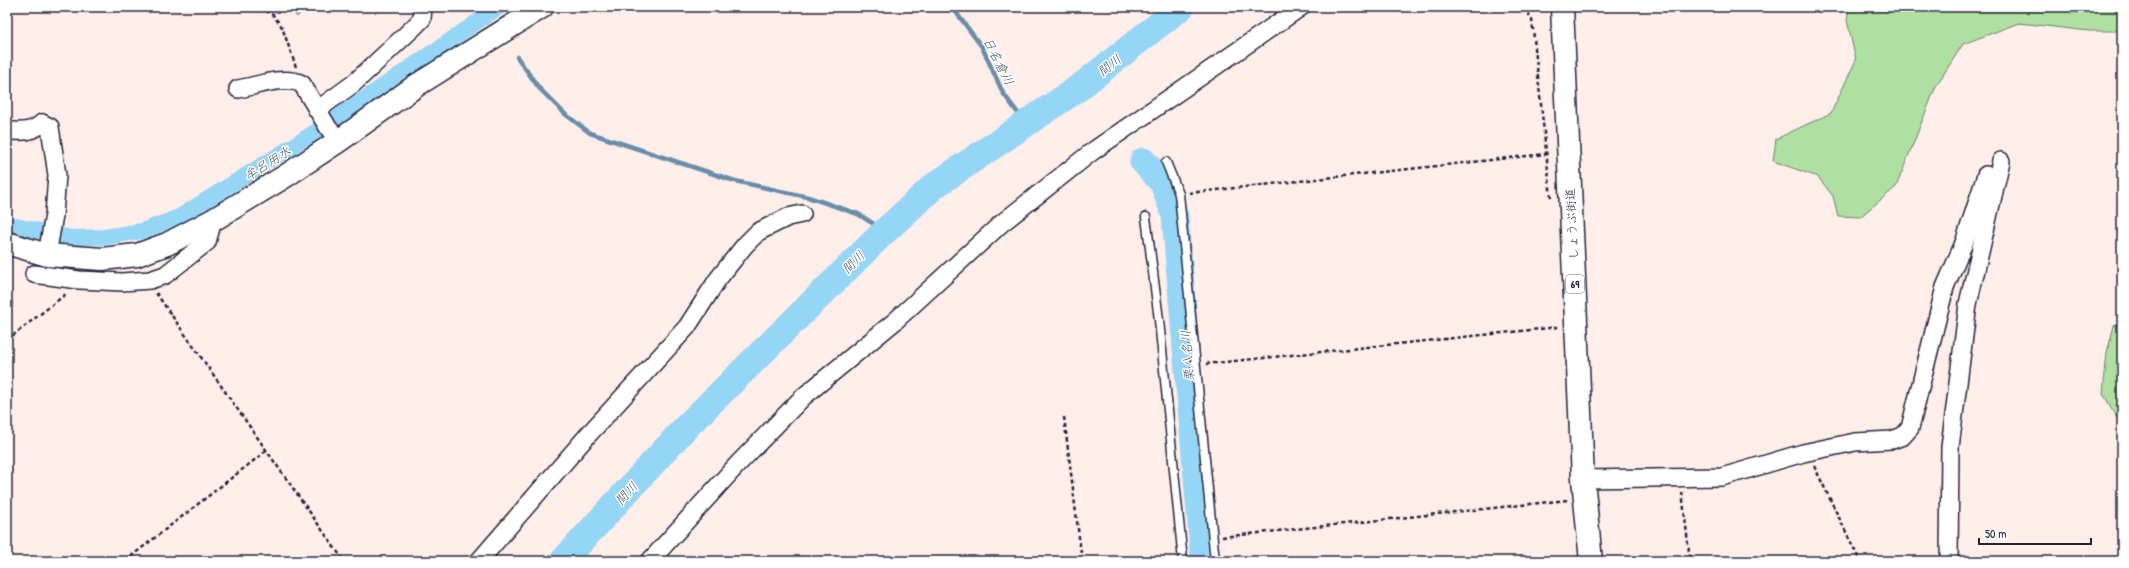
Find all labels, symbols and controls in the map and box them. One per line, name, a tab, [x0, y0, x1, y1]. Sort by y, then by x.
water label: 日名倉川	[979, 34, 1019, 88]
water label: 間川	[1093, 50, 1125, 80]
water label: 牟呂用水	[240, 142, 294, 184]
street label: しょうぶ街道	[1561, 188, 1582, 260]
water label: 間川	[837, 246, 869, 278]
road number: 69	[1566, 275, 1584, 293]
water label: 栗八名川	[1176, 329, 1198, 383]
water label: 間川	[611, 477, 641, 509]
scale bar	[1979, 520, 2091, 546]
text: 50 m	[1985, 525, 2006, 542]

